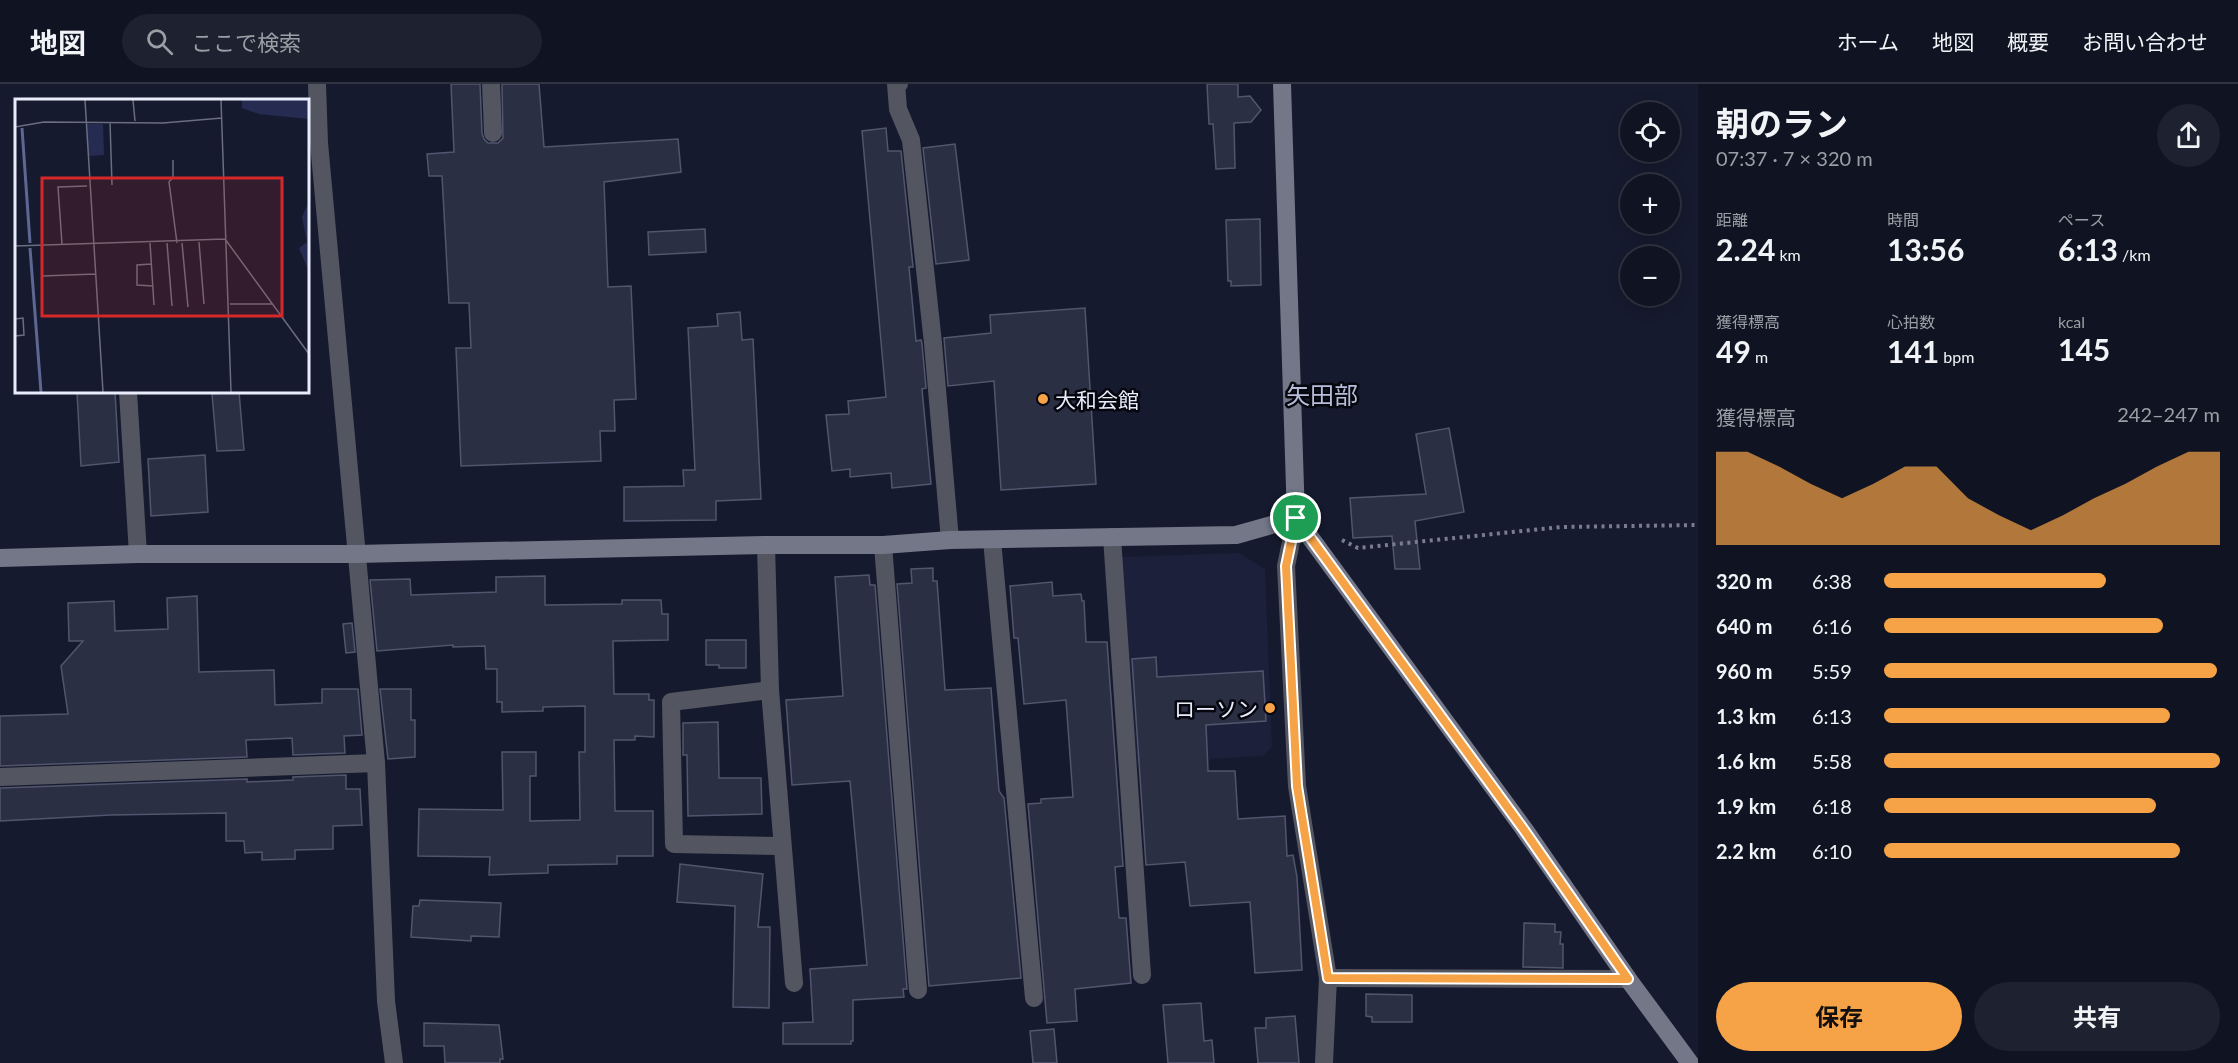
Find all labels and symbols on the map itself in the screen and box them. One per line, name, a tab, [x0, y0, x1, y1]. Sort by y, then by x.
inset map	[15, 99, 309, 393]
district label: 矢田部	[1286, 380, 1358, 409]
place label: 大和会館	[1055, 387, 1139, 412]
marker: 大和会館	[1036, 392, 1050, 406]
pin	[1270, 492, 1321, 543]
place label: ローソン	[1174, 696, 1258, 721]
marker: ローソン	[1263, 701, 1277, 715]

